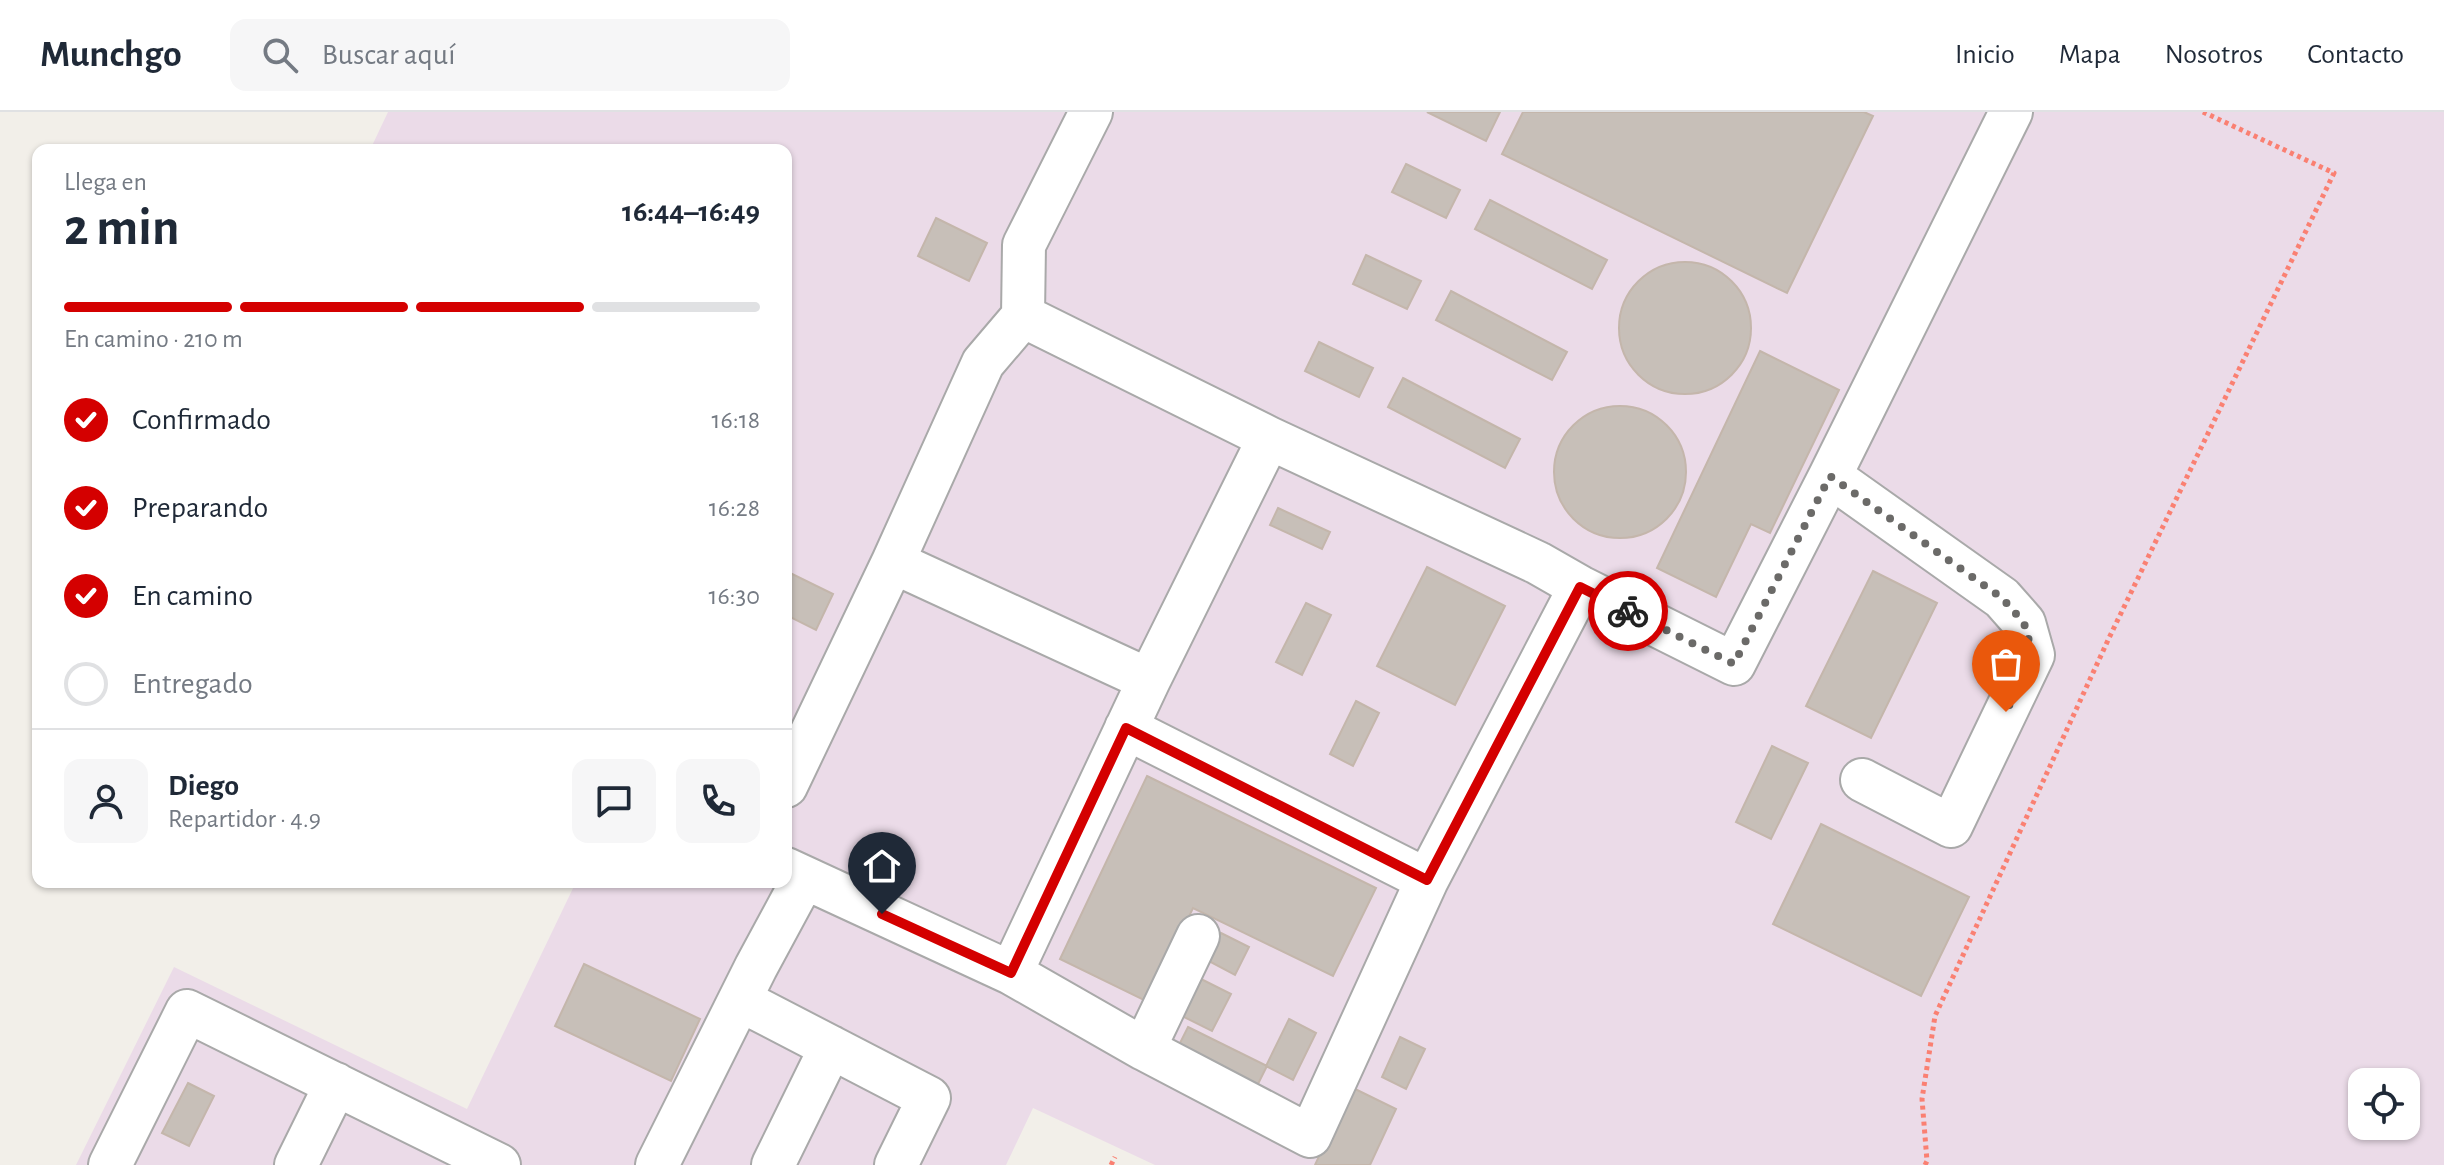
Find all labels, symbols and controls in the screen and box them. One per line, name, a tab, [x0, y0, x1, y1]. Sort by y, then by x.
search box	[230, 19, 790, 91]
icon: search	[258, 33, 302, 77]
text: Munchgo	[40, 36, 182, 74]
text: Buscar aquí	[322, 40, 455, 70]
text: Inicio	[1955, 41, 2015, 69]
text: Mapa	[2059, 41, 2121, 69]
text: Nosotros	[2165, 41, 2263, 69]
text: Contacto	[2307, 41, 2404, 69]
text: Llega en	[64, 169, 147, 195]
text: 16:44–16:49	[622, 197, 760, 227]
text: 2 min	[64, 202, 179, 254]
text: En camino · 210 m	[64, 326, 243, 352]
icon: check	[64, 398, 108, 442]
text: Confirmado	[132, 405, 271, 435]
text: 16:18	[712, 407, 760, 433]
icon: check	[64, 486, 108, 530]
text: Preparando	[132, 493, 268, 523]
text: 16:28	[709, 495, 760, 521]
courier	[1588, 571, 1668, 651]
icon: check	[64, 574, 108, 618]
text: En camino	[132, 581, 253, 611]
text: 16:30	[708, 583, 760, 609]
icon: bike	[1606, 589, 1650, 633]
pin	[1972, 630, 2040, 712]
icon: bag	[1984, 642, 2028, 686]
text: Entregado	[132, 669, 253, 699]
button: person	[64, 759, 148, 843]
button: chat	[572, 759, 656, 843]
button: phone	[676, 759, 760, 843]
text: Diego	[168, 771, 239, 801]
text: Repartidor · 4.9	[168, 806, 321, 832]
pin	[848, 832, 916, 914]
icon: home	[860, 844, 904, 888]
map controls	[2348, 1068, 2420, 1140]
button: locate	[2348, 1068, 2420, 1140]

